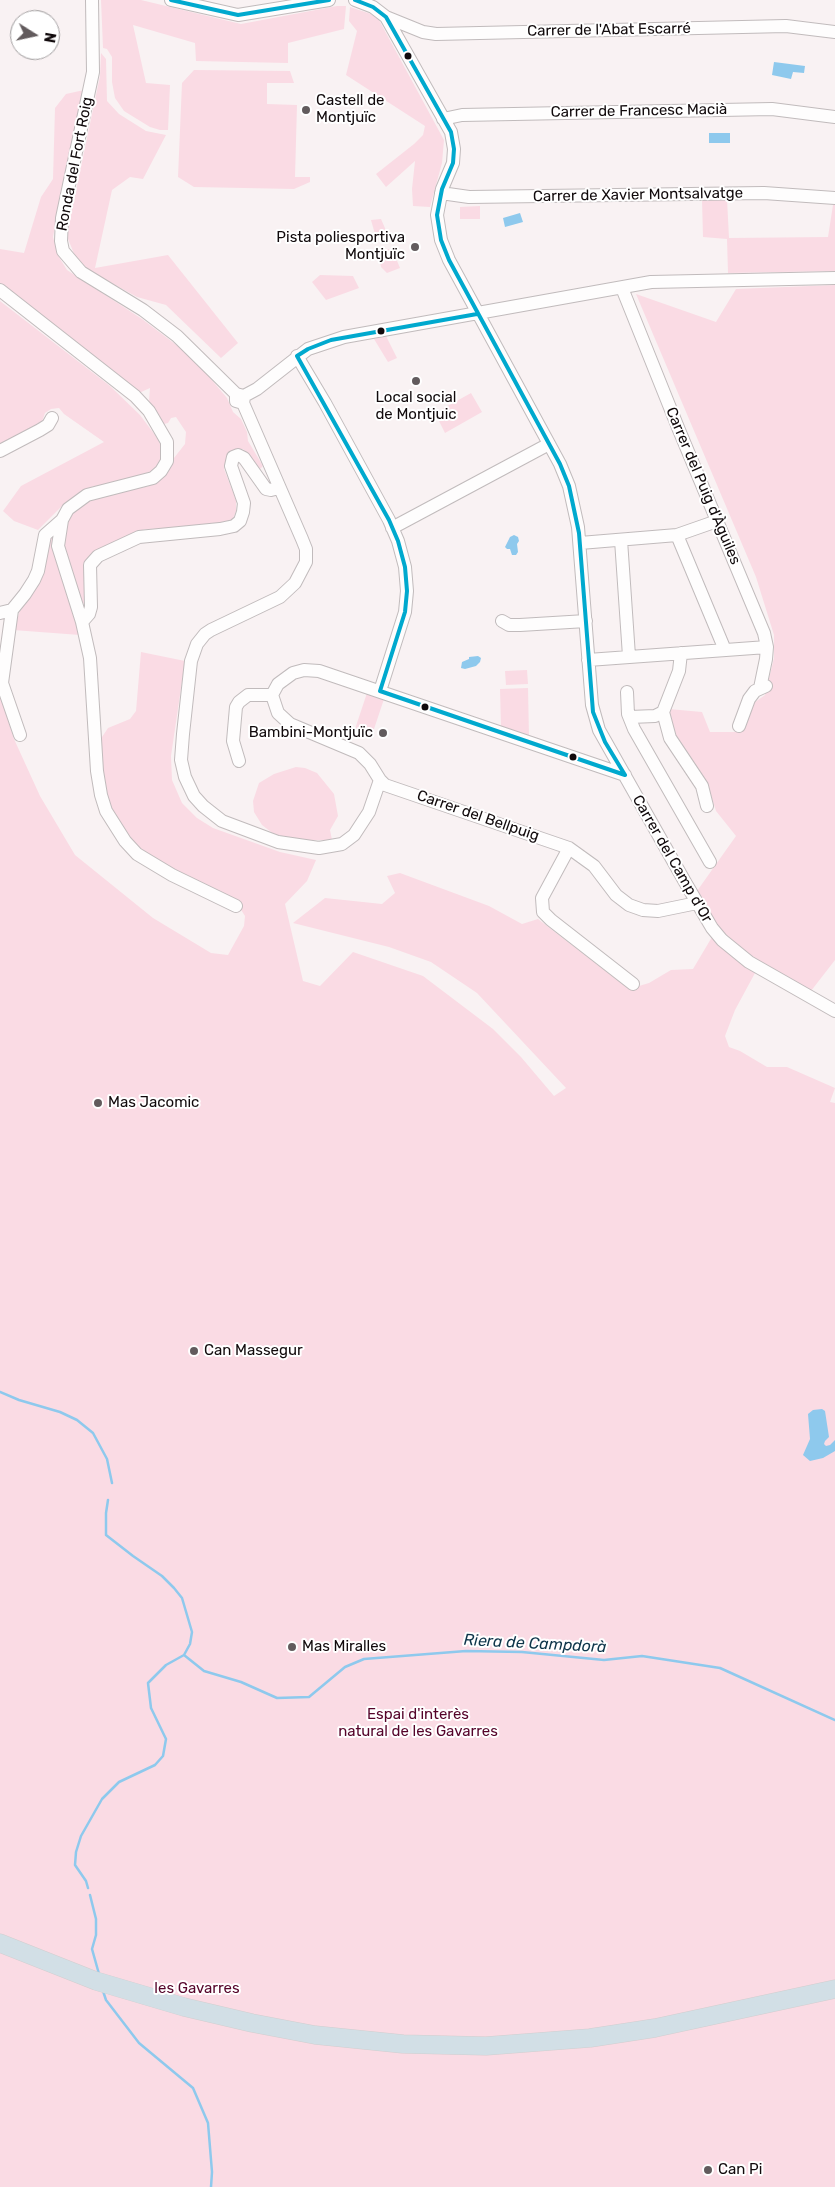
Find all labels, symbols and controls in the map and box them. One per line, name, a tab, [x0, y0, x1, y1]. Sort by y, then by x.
north arrow	[10, 10, 60, 60]
street label: Carrer de l'Abat Escarré	[527, 20, 691, 40]
text: N	[40, 31, 59, 44]
unlabelled marker	[403, 51, 413, 61]
place label: Castell de Montjuïc	[316, 92, 384, 127]
street label: Ronda del Fort Roig	[53, 95, 97, 233]
street label: Carrer de Francesc Macià	[551, 100, 727, 122]
marker: Castell de Montjuïc	[300, 104, 312, 116]
street label: Carrer de Xavier Montsalvatge	[533, 184, 743, 206]
place label: Pista poliesportiva Montjuïc	[276, 229, 405, 264]
marker: Pista poliesportiva Montjuïc	[409, 241, 421, 253]
unlabelled marker	[376, 326, 386, 336]
marker: Local social de Montjuic	[410, 375, 422, 387]
place label: Local social de Montjuic	[375, 389, 457, 424]
street label: Carrer del Puig d'Àguiles	[662, 405, 744, 567]
unlabelled marker	[420, 702, 430, 712]
place label: Bambini-Montjuïc	[249, 724, 373, 742]
marker: Bambini-Montjuïc	[377, 727, 389, 739]
unlabelled marker	[568, 752, 578, 762]
street label: Carrer del Bellpuig	[414, 787, 542, 845]
street label: Carrer del Camp d'Or	[628, 792, 716, 926]
place label: Mas Jacomic	[108, 1094, 199, 1112]
marker: Mas Jacomic	[92, 1097, 104, 1109]
place label: Can Massegur	[204, 1342, 303, 1360]
marker: Can Massegur	[188, 1345, 200, 1357]
water label: Riera de Campdorà	[463, 1631, 607, 1657]
place label: Mas Miralles	[302, 1638, 386, 1656]
marker: Mas Miralles	[286, 1641, 298, 1653]
park label: Espai d'interès natural de les Gavarres	[338, 1706, 498, 1741]
park label: les Gavarres	[154, 1980, 240, 1998]
place label: Can Pi	[718, 2161, 762, 2179]
marker: Can Pi	[702, 2164, 714, 2176]

